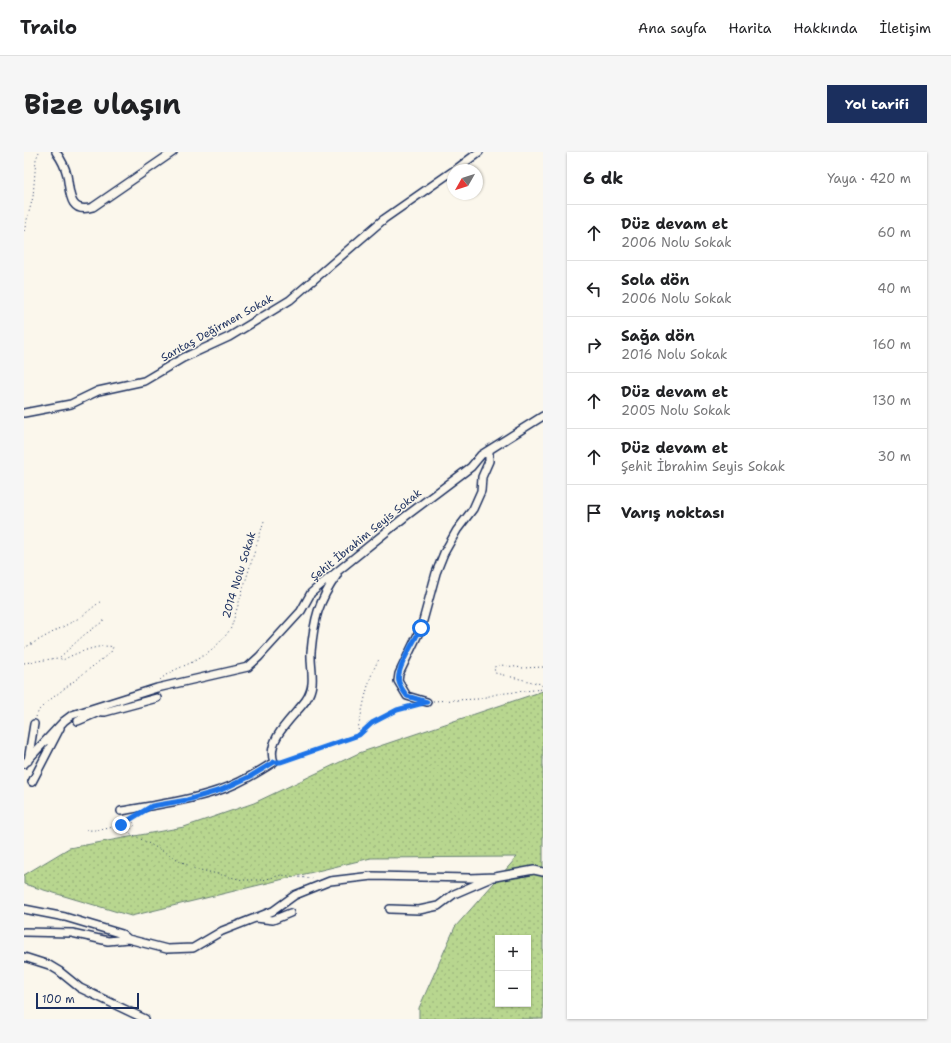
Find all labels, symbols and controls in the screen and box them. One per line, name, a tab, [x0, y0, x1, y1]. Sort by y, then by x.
text: Trailo	[20, 15, 77, 40]
text: Ana sayfa	[638, 19, 706, 37]
text: Harita	[728, 19, 771, 37]
text: Hakkında	[793, 19, 857, 37]
text: İletişim	[879, 19, 931, 37]
text: Bize ulaşın	[24, 85, 181, 123]
button: Yol tarifi	[827, 85, 927, 123]
north arrow	[447, 164, 483, 200]
text: 6 dk	[583, 167, 623, 189]
text: Yaya · 420 m	[827, 170, 911, 187]
text: Düz devam et	[621, 214, 728, 234]
icon: ahead	[583, 222, 605, 244]
text: 60 m	[878, 224, 911, 241]
text: 2006 Nolu Sokak	[621, 234, 732, 251]
text: Sola dön	[621, 270, 690, 290]
icon: left	[583, 278, 605, 300]
text: 40 m	[877, 280, 911, 297]
text: 2006 Nolu Sokak	[621, 290, 732, 307]
street label: Sarıtaş Değirmen Sokak	[158, 291, 276, 365]
text: Sağa dön	[621, 326, 695, 346]
icon: right	[583, 334, 605, 356]
text: 160 m	[873, 336, 911, 353]
text: 2016 Nolu Sokak	[621, 346, 728, 363]
text: Düz devam et	[621, 382, 728, 402]
icon: ahead	[583, 390, 605, 412]
text: 130 m	[873, 392, 911, 409]
text: 2005 Nolu Sokak	[621, 402, 731, 419]
text: Düz devam et	[621, 438, 728, 458]
icon: ahead	[583, 446, 605, 468]
text: 30 m	[877, 448, 911, 465]
text: Şehit İbrahim Seyis Sokak	[621, 458, 785, 475]
street label: Şehit İbrahim Seyis Sokak	[307, 485, 425, 585]
icon: arrive	[583, 502, 605, 524]
text: Varış noktası	[621, 503, 725, 523]
street label: 2014 Nolu Sokak	[219, 530, 259, 620]
route start	[412, 619, 430, 637]
route end	[112, 816, 130, 834]
map controls	[495, 935, 531, 1007]
button: +	[495, 935, 531, 971]
button: −	[495, 971, 531, 1007]
scale bar	[36, 991, 139, 1010]
text: 100 m	[42, 992, 75, 1007]

